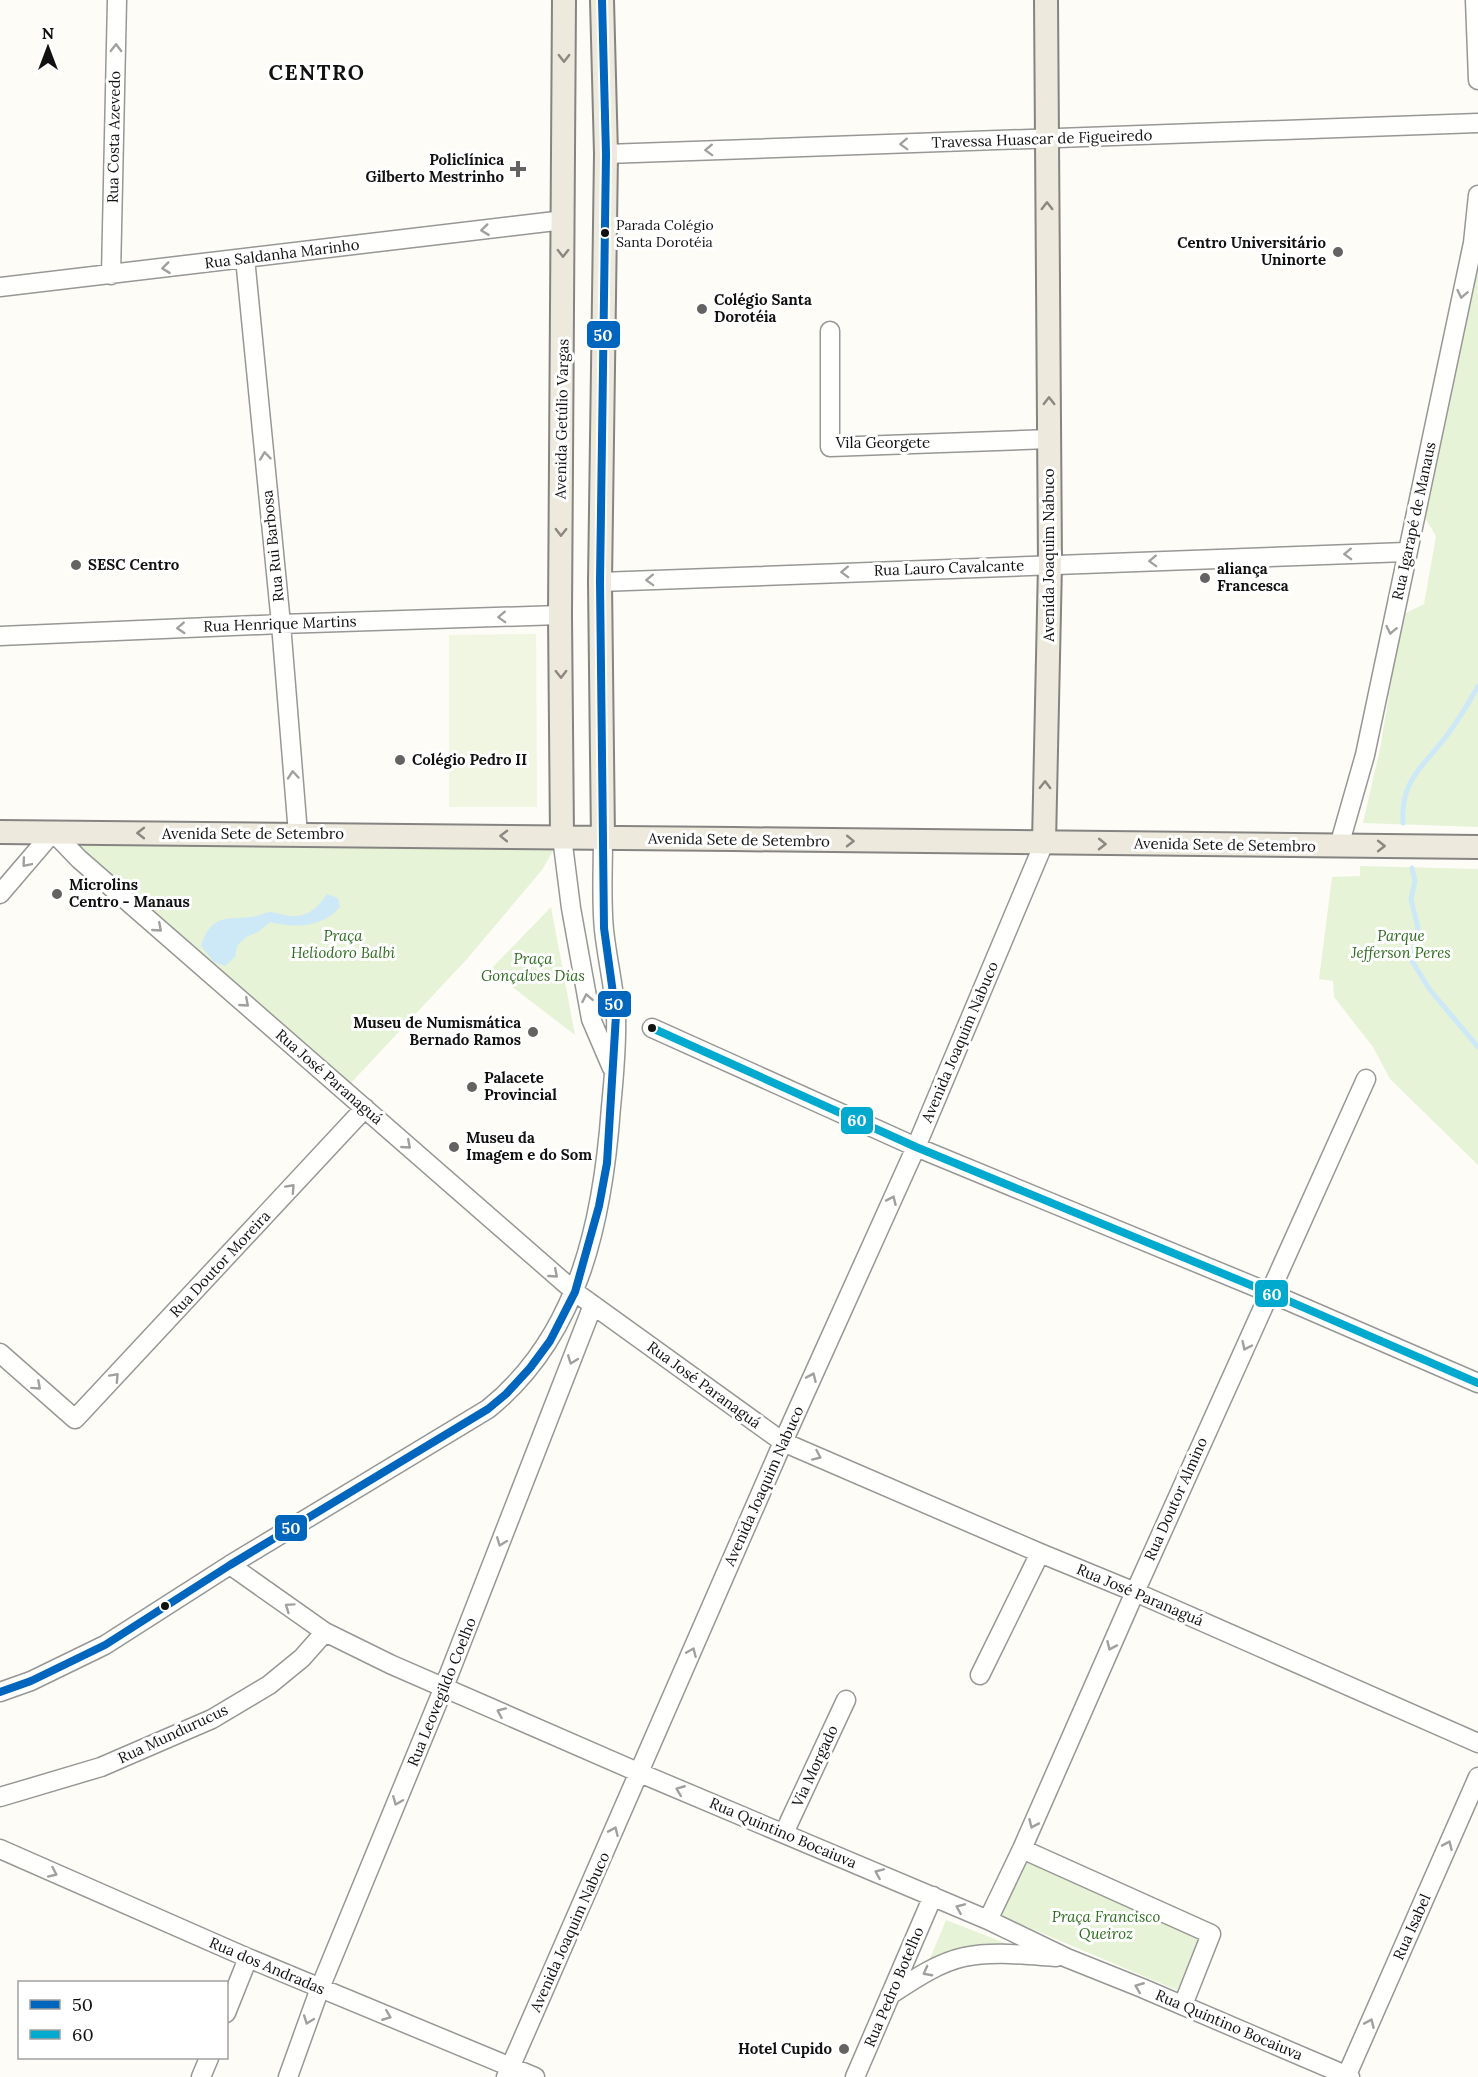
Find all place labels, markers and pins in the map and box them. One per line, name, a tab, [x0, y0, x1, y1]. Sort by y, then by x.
place label: Policlínica Gilberto Mestrinho	[365, 150, 505, 186]
marker: Policlínica Gilberto Mestrinho	[509, 160, 527, 178]
place label: Parada Colégio Santa Dorotéia	[616, 216, 714, 251]
marker: Parada Colégio Santa Dorotéia	[599, 227, 611, 239]
place label: Centro Universitário Uninorte	[1177, 233, 1326, 269]
marker: Centro Universitário Uninorte	[1331, 245, 1345, 259]
place label: Colégio Santa Dorotéia	[714, 290, 812, 326]
marker: Colégio Santa Dorotéia	[695, 302, 709, 316]
place label: SESC Centro	[88, 555, 180, 574]
marker: SESC Centro	[69, 558, 83, 572]
place label: aliança Francesca	[1217, 559, 1289, 595]
marker: aliança Francesca	[1198, 571, 1212, 585]
place label: Colégio Pedro II	[412, 750, 527, 769]
marker: Colégio Pedro II	[393, 753, 407, 767]
place label: Microlins Centro - Manaus	[69, 875, 190, 911]
marker: Microlins Centro - Manaus	[50, 887, 64, 901]
place label: Museu de Numismática Bernado Ramos	[353, 1013, 521, 1049]
unlabelled marker	[646, 1022, 658, 1034]
marker: Museu de Numismática Bernado Ramos	[526, 1025, 540, 1039]
place label: Palacete Provincial	[484, 1068, 557, 1104]
marker: Palacete Provincial	[465, 1080, 479, 1094]
place label: Museu da Imagem e do Som	[466, 1128, 592, 1164]
marker: Museu da Imagem e do Som	[447, 1140, 461, 1154]
unlabelled marker	[159, 1600, 171, 1612]
place label: Hotel Cupido	[738, 2039, 832, 2058]
marker: Hotel Cupido	[837, 2042, 851, 2056]

